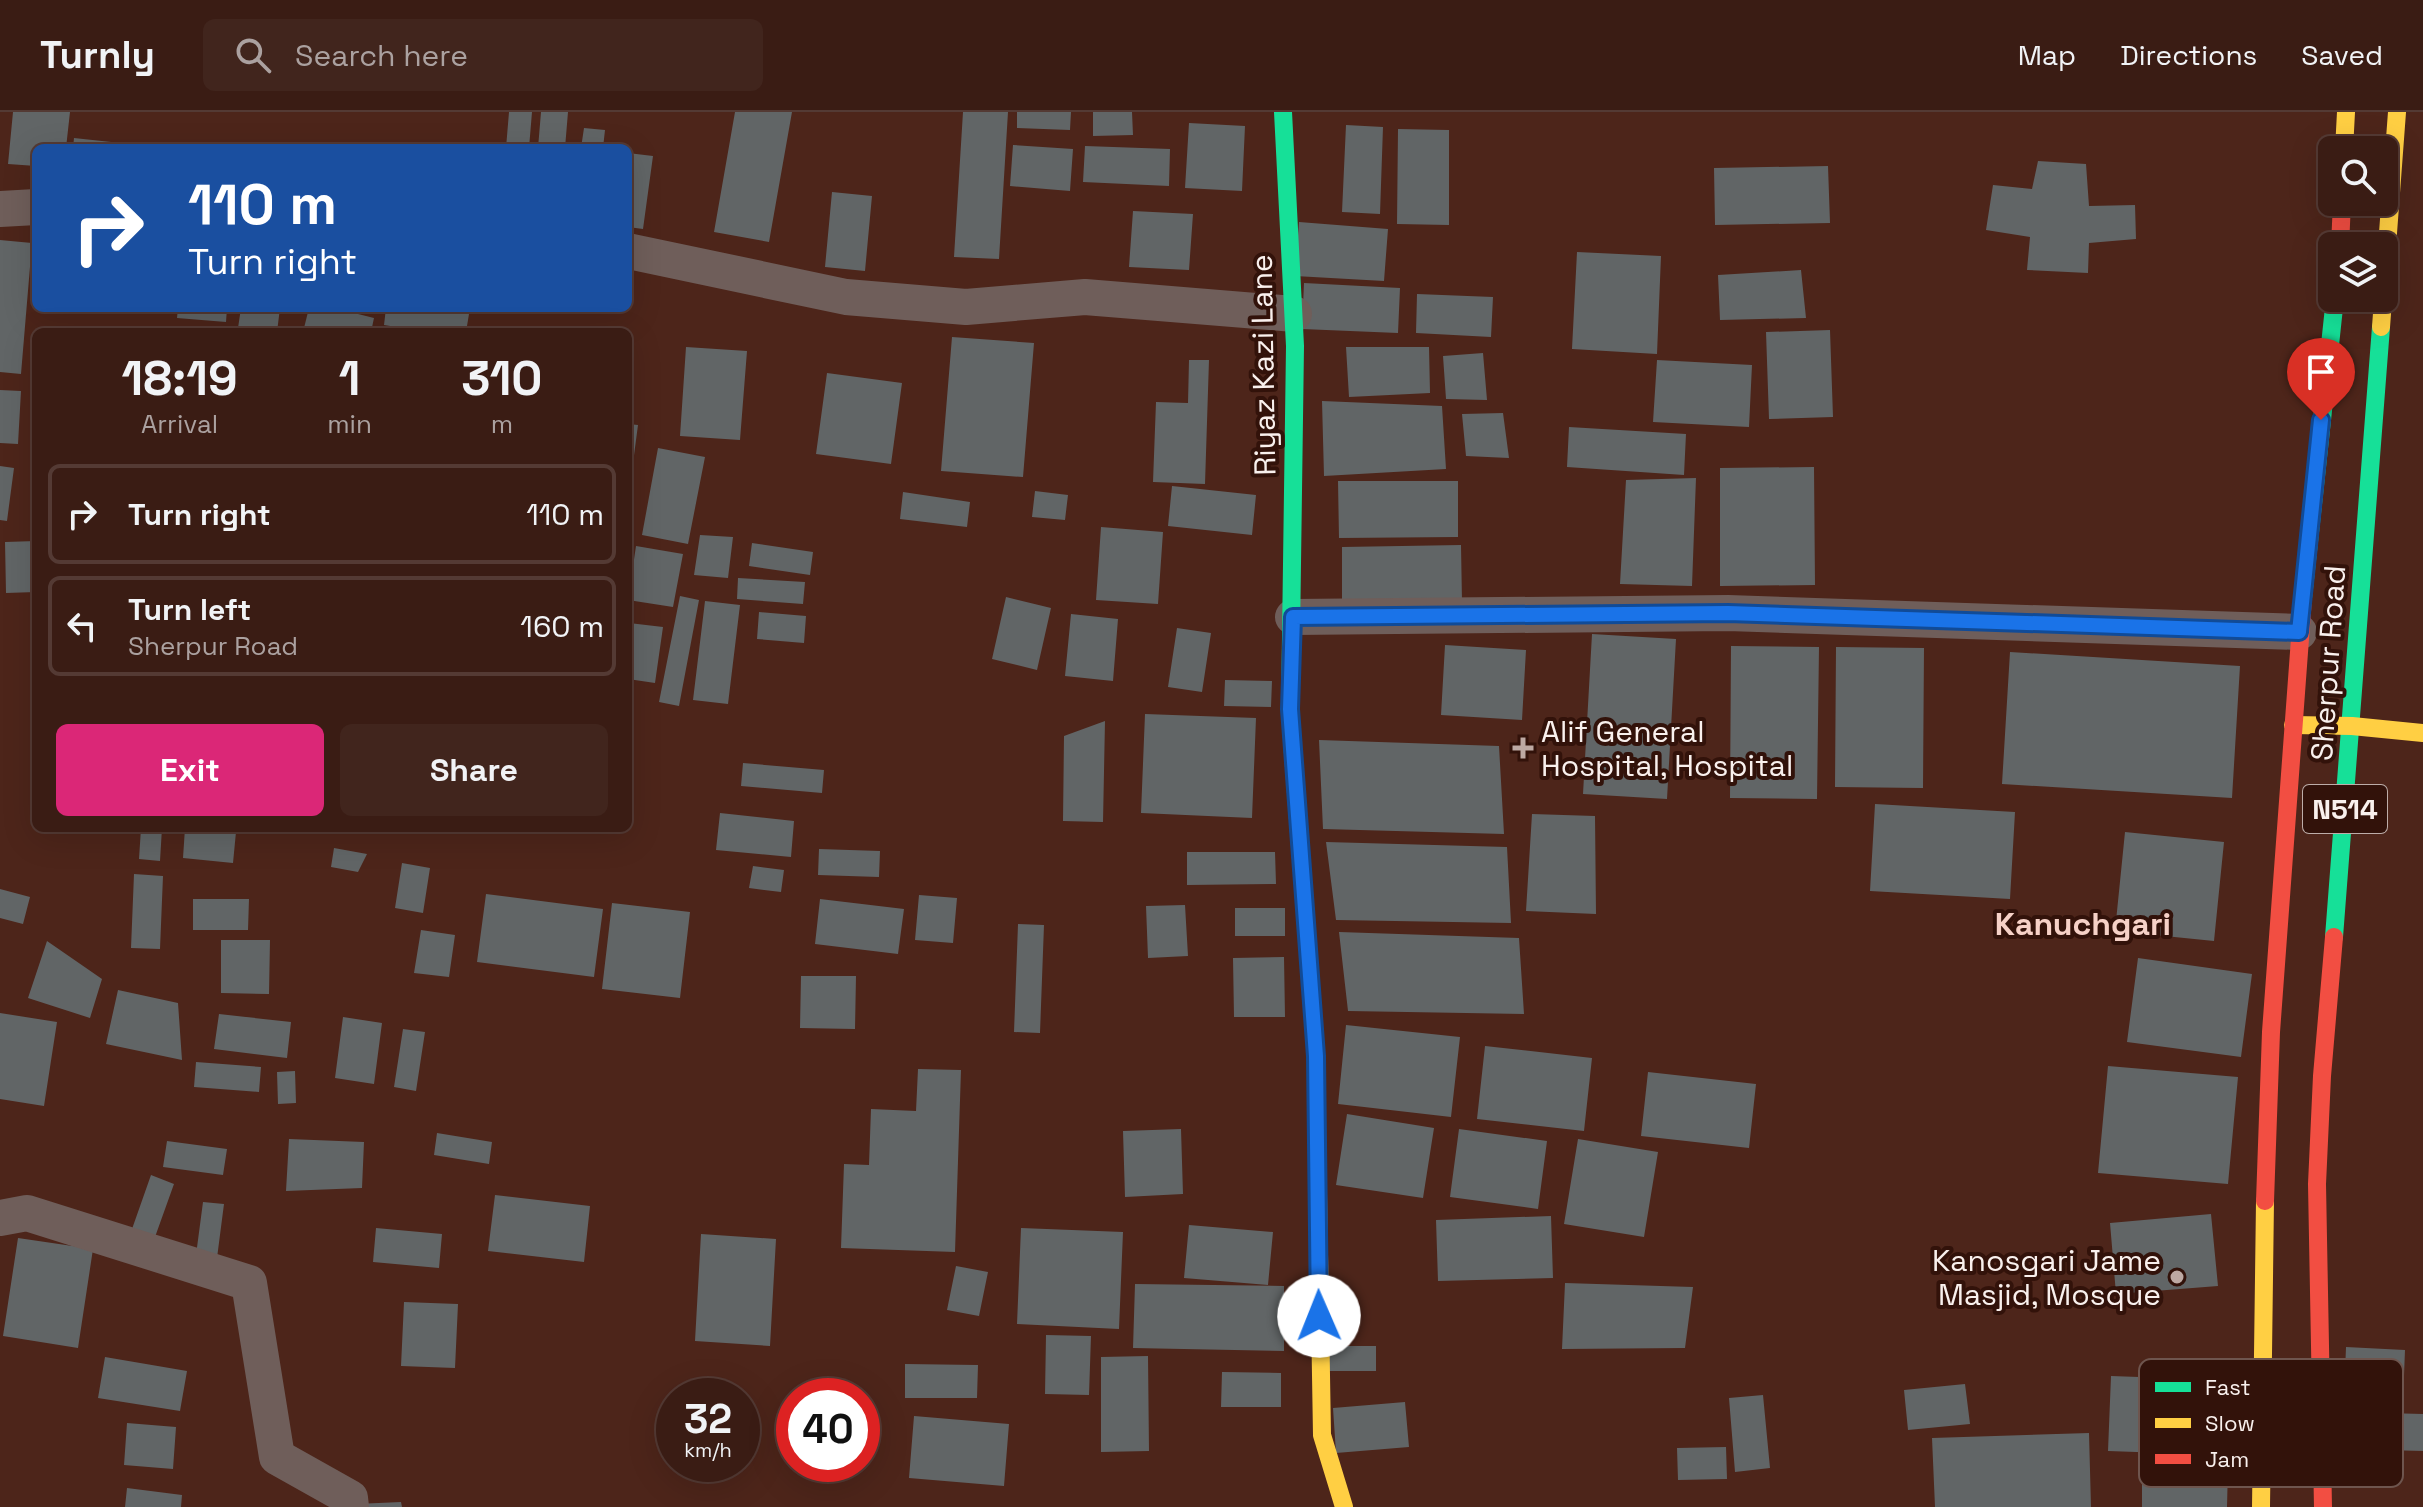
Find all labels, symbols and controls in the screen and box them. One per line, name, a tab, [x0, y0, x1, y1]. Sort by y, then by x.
search box	[203, 19, 763, 91]
text: Turnly	[40, 31, 155, 79]
icon: search	[231, 33, 275, 77]
text: Search here	[295, 36, 468, 75]
text: Map	[2018, 37, 2076, 73]
text: Directions	[2120, 37, 2257, 73]
text: Saved	[2301, 37, 2383, 73]
map controls	[2318, 136, 2398, 312]
button: search	[2318, 136, 2398, 216]
text: 110 m	[188, 169, 337, 240]
icon: right	[56, 176, 160, 280]
button: layers	[2318, 232, 2398, 312]
text: Turn right	[188, 239, 357, 285]
street label: Riyaz Kazi Lane	[1242, 254, 1284, 476]
pin	[2287, 338, 2355, 420]
text: 18:19	[122, 348, 238, 409]
text: 1	[339, 348, 360, 409]
text: 310	[461, 348, 542, 409]
icon: arrive	[2299, 350, 2343, 394]
text: Arrival	[141, 407, 218, 441]
text: min	[327, 407, 372, 441]
text: m	[491, 407, 513, 441]
icon: right	[60, 492, 104, 536]
text: Turn right	[128, 495, 271, 534]
text: 110 m	[526, 495, 604, 534]
street label: Sherpur Road	[2302, 564, 2354, 762]
text: Turn left	[128, 590, 251, 629]
icon: left	[60, 604, 104, 648]
text: 160 m	[520, 607, 604, 646]
text: Sherpur Road	[128, 629, 298, 663]
place label: Alif General Hospital, Hospital	[1541, 712, 1793, 785]
button: Exit	[56, 724, 324, 816]
button: Share	[340, 724, 608, 816]
marker: Alif General Hospital, Hospital	[1512, 737, 1534, 759]
road number: N514	[2303, 785, 2387, 833]
district label: Kanuchgari	[1995, 904, 2171, 944]
place label: Kanosgari Jame Masjid, Mosque	[1932, 1241, 2161, 1314]
marker: Kanosgari Jame Masjid, Mosque	[2168, 1268, 2186, 1286]
position arrow	[1277, 1274, 1361, 1358]
legend	[2139, 1359, 2403, 1487]
text: Fast	[2205, 1373, 2251, 1401]
speed limit sign: 40	[776, 1378, 880, 1482]
text: 32	[684, 1394, 732, 1445]
text: Slow	[2205, 1409, 2255, 1437]
text: km/h	[684, 1437, 732, 1463]
text: Jam	[2205, 1445, 2249, 1473]

